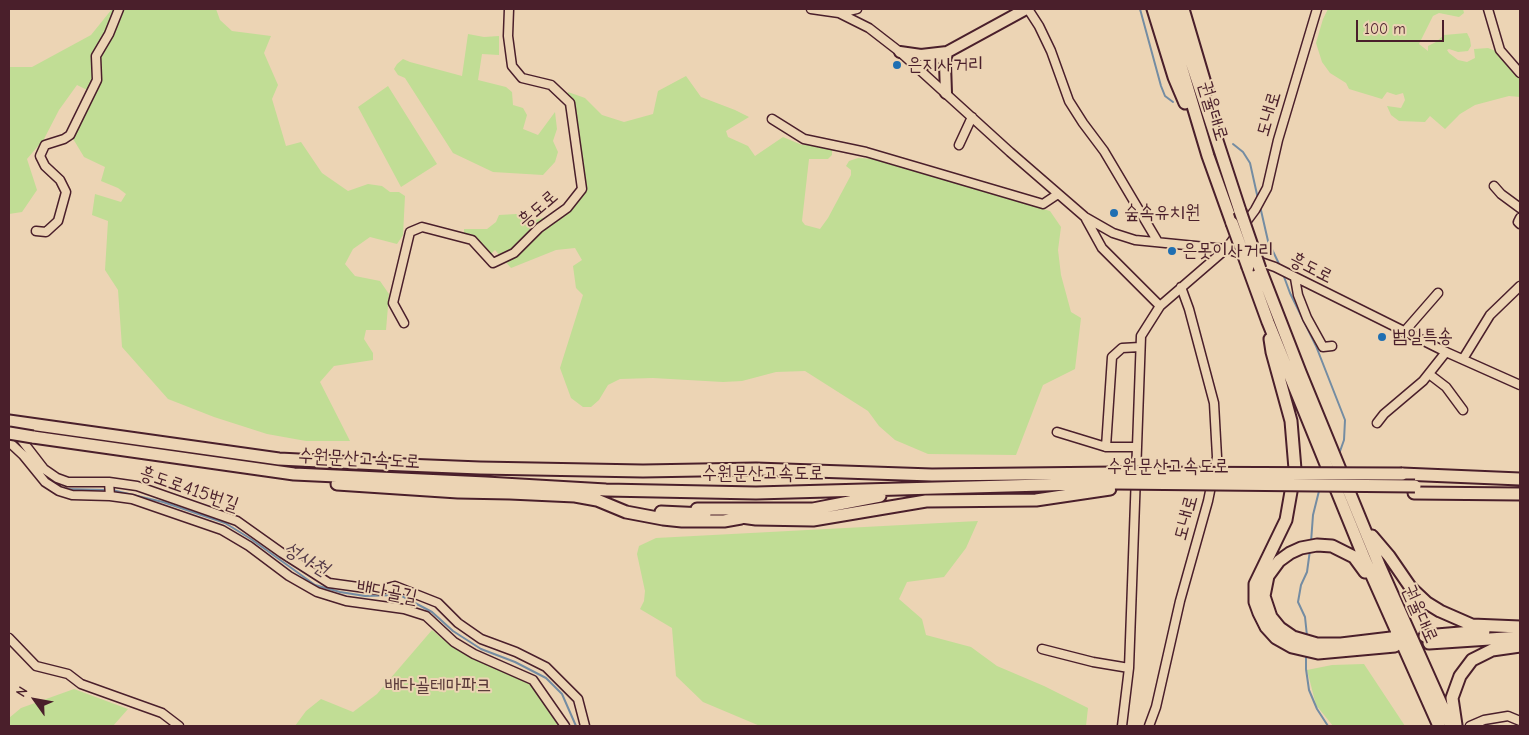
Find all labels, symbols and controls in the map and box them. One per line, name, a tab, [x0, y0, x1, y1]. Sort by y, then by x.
scale bar	[1359, 10, 1446, 42]
text: 100 m	[1364, 20, 1406, 38]
place label: 은지사거리	[907, 54, 983, 76]
marker: 은지사거리	[891, 59, 903, 71]
street label: 권율대로	[1193, 78, 1233, 144]
street label: 도내로	[1252, 89, 1286, 139]
street label: 흥도로	[513, 185, 563, 233]
place label: 숲속유치원	[1124, 202, 1200, 224]
marker: 숲속유치원	[1108, 207, 1120, 219]
place label: 은못이사거리	[1182, 240, 1274, 262]
marker: 은못이사거리	[1166, 245, 1178, 257]
street label: 흥도로	[1285, 247, 1337, 289]
place label: 범일특송	[1392, 326, 1453, 348]
marker: 범일특송	[1376, 331, 1388, 343]
street label: 수원문산고속도로	[297, 444, 421, 474]
street label: 수원문산고속도로	[1107, 456, 1229, 478]
street label: 흥도로415번길	[136, 461, 242, 517]
street label: 수원문산고속도로	[702, 463, 824, 485]
street label: 도내로	[1169, 493, 1203, 543]
water label: 성사천	[279, 537, 333, 581]
street label: 배다골길	[355, 575, 419, 609]
street label: 권율대로	[1397, 581, 1443, 647]
north arrow	[10, 675, 60, 725]
park label: 배다골테마파크	[384, 675, 492, 697]
text: N	[12, 683, 31, 700]

